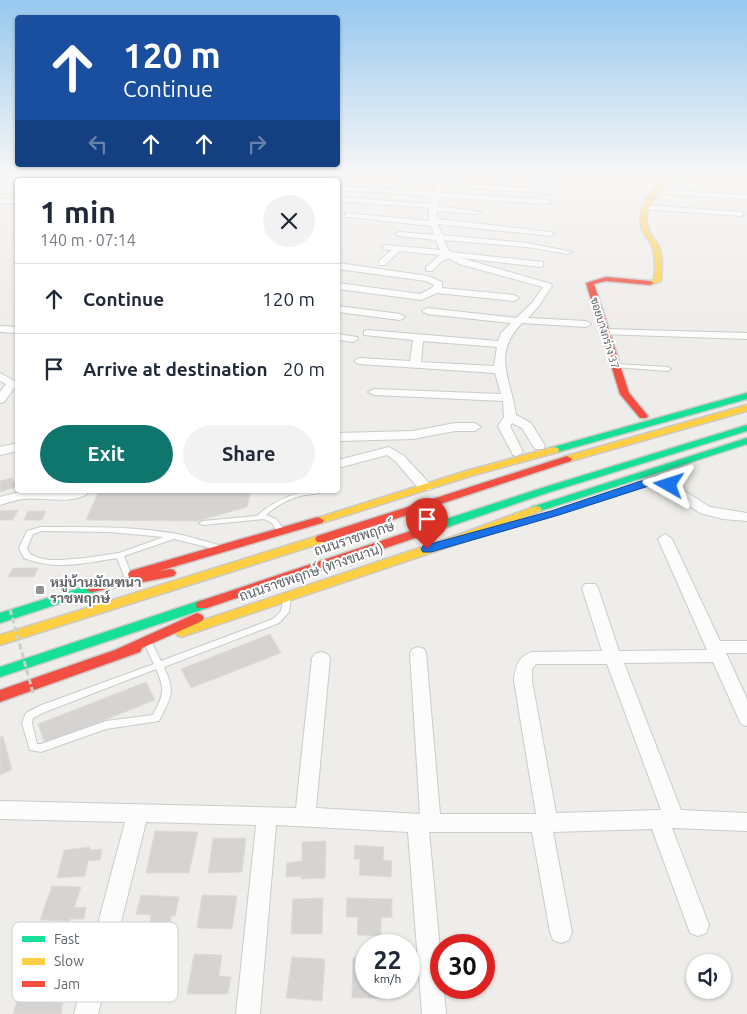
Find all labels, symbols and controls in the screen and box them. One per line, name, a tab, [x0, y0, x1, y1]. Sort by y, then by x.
icon: ahead	[40, 35, 105, 100]
text: 120 m	[123, 35, 221, 75]
text: Continue	[123, 76, 213, 101]
icon: left	[84, 130, 112, 158]
icon: ahead	[137, 130, 165, 158]
icon: ahead	[190, 130, 218, 158]
icon: right	[243, 130, 271, 158]
text: 1 min	[40, 195, 116, 229]
button: close	[263, 195, 315, 247]
text: 140 m · 07:14	[40, 231, 136, 249]
icon: ahead	[40, 285, 68, 313]
text: Continue	[83, 288, 164, 310]
text: 120 m	[262, 288, 315, 310]
street label: ซอยบางกร่าง 37	[588, 296, 622, 370]
icon: arrive	[40, 355, 68, 383]
text: Arrive at destination	[83, 358, 268, 380]
text: 20 m	[283, 358, 325, 380]
button: Exit	[40, 425, 173, 483]
button: Share	[183, 425, 315, 483]
position arrow	[642, 458, 694, 510]
pin	[406, 498, 448, 549]
icon: arrive	[413, 505, 441, 533]
street label: ถนนราชพฤกษ์	[311, 516, 397, 560]
street label: ถนนราชพฤกษ์ (ทางขนาน)	[237, 539, 385, 605]
place label: หมู่บ้านมัณฑนา ราชพฤกษ์	[50, 574, 141, 607]
marker: หมู่บ้านมัณฑนา ราชพฤกษ์	[34, 584, 46, 596]
legend	[12, 922, 178, 1002]
text: Fast	[54, 931, 80, 947]
speed limit sign: 30	[430, 934, 495, 999]
text: 22	[373, 946, 402, 974]
text: Slow	[54, 953, 84, 969]
map controls	[686, 954, 731, 999]
button: sound	[686, 954, 731, 999]
text: km/h	[374, 972, 401, 985]
text: Jam	[54, 976, 80, 992]

